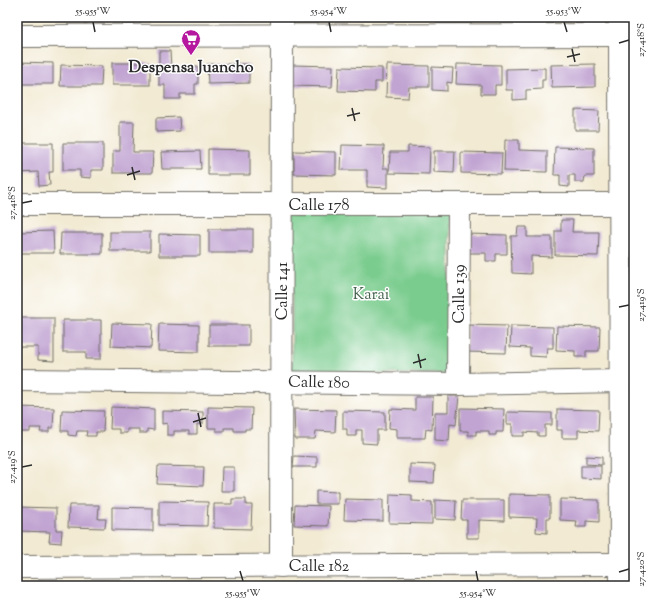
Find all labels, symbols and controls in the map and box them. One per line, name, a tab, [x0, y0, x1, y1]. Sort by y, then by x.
text: 55.955°W	[75, 4, 110, 19]
text: 55.954°W	[310, 4, 347, 19]
text: 55.953°W	[545, 4, 582, 19]
text: 27.418°S	[634, 23, 649, 57]
supermarket icon: Despensa Juancho	[180, 28, 202, 56]
place label: Despensa Juancho	[129, 57, 254, 80]
text: 27.418°S	[5, 186, 20, 220]
street label: Calle 178	[288, 195, 350, 218]
street label: Calle 141	[272, 261, 295, 320]
street label: Calle 139	[449, 264, 472, 324]
park label: Karai	[353, 284, 390, 307]
text: 27.419°S	[634, 288, 649, 322]
street label: Calle 180	[288, 371, 350, 396]
text: 27.419°S	[5, 450, 20, 484]
text: 27.420°S	[634, 551, 649, 587]
street label: Calle 182	[289, 556, 350, 579]
text: 55.955°W	[225, 586, 260, 601]
text: 55.954°W	[459, 586, 496, 601]

